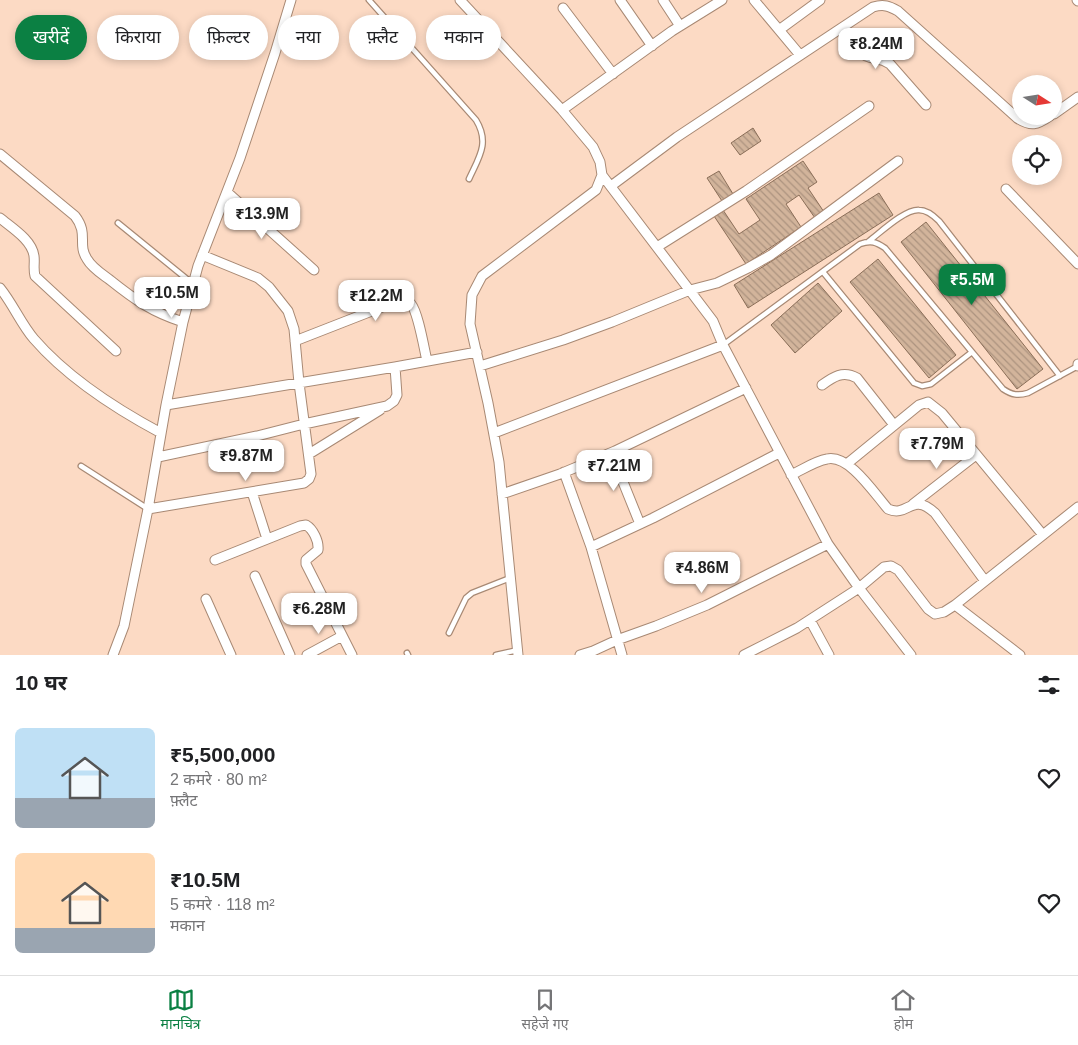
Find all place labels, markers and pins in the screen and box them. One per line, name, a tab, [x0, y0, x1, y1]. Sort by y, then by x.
pin: ₹8.24M	[835, 28, 917, 70]
pin: ₹13.9M	[221, 198, 303, 240]
pin: ₹5.5M	[937, 264, 1007, 306]
pin: ₹10.5M	[131, 276, 213, 319]
pin: ₹12.2M	[335, 280, 417, 322]
pin: ₹7.79M	[896, 428, 978, 470]
pin: ₹9.87M	[205, 440, 287, 482]
pin: ₹7.21M	[573, 450, 655, 492]
pin: ₹4.86M	[661, 552, 743, 594]
pin: ₹6.28M	[278, 592, 360, 635]

